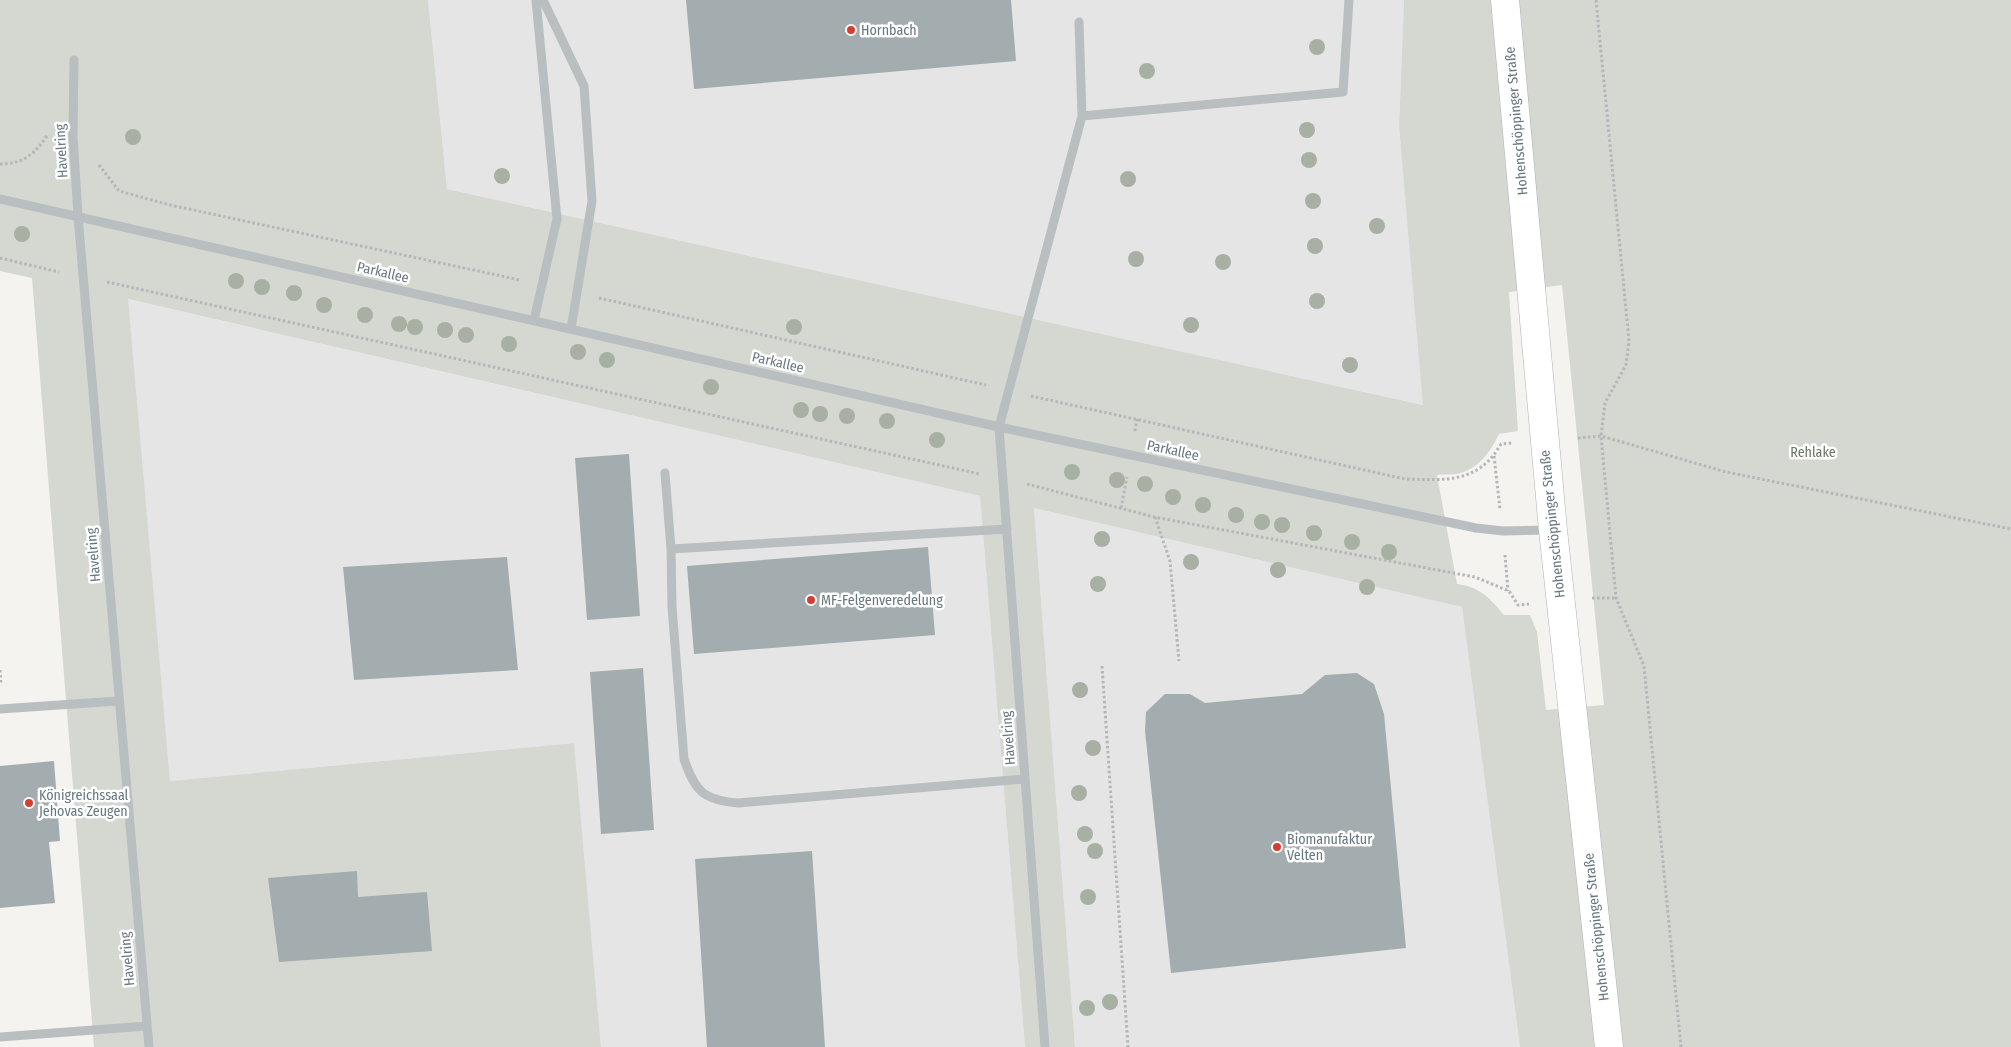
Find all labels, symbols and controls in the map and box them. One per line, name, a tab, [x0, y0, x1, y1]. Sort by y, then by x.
place label: Hornbach	[861, 22, 917, 39]
marker: Hornbach	[845, 24, 857, 36]
street label: Hohenschöppinger Straße	[1502, 46, 1531, 196]
street label: Havelring	[52, 123, 71, 179]
street label: Parkallee	[355, 258, 410, 287]
street label: Parkallee	[750, 348, 805, 377]
street label: Parkallee	[1145, 437, 1200, 464]
park label: Rehlake	[1790, 444, 1836, 461]
street label: Hohenschöppinger Straße	[1536, 449, 1569, 599]
street label: Havelring	[83, 527, 104, 583]
place label: MF-Felgenveredelung	[821, 592, 943, 609]
marker: MF-Felgenveredelung	[805, 594, 817, 606]
street label: Havelring	[998, 710, 1019, 766]
place label: Königreichssaal Jehovas Zeugen	[39, 787, 129, 820]
marker: Königreichssaal Jehovas Zeugen	[23, 797, 35, 809]
place label: Biomanufaktur Velten	[1287, 831, 1372, 864]
marker: Biomanufaktur Velten	[1271, 841, 1283, 853]
street label: Hohenschöppinger Straße	[1580, 852, 1613, 1002]
street label: Havelring	[117, 931, 138, 987]

